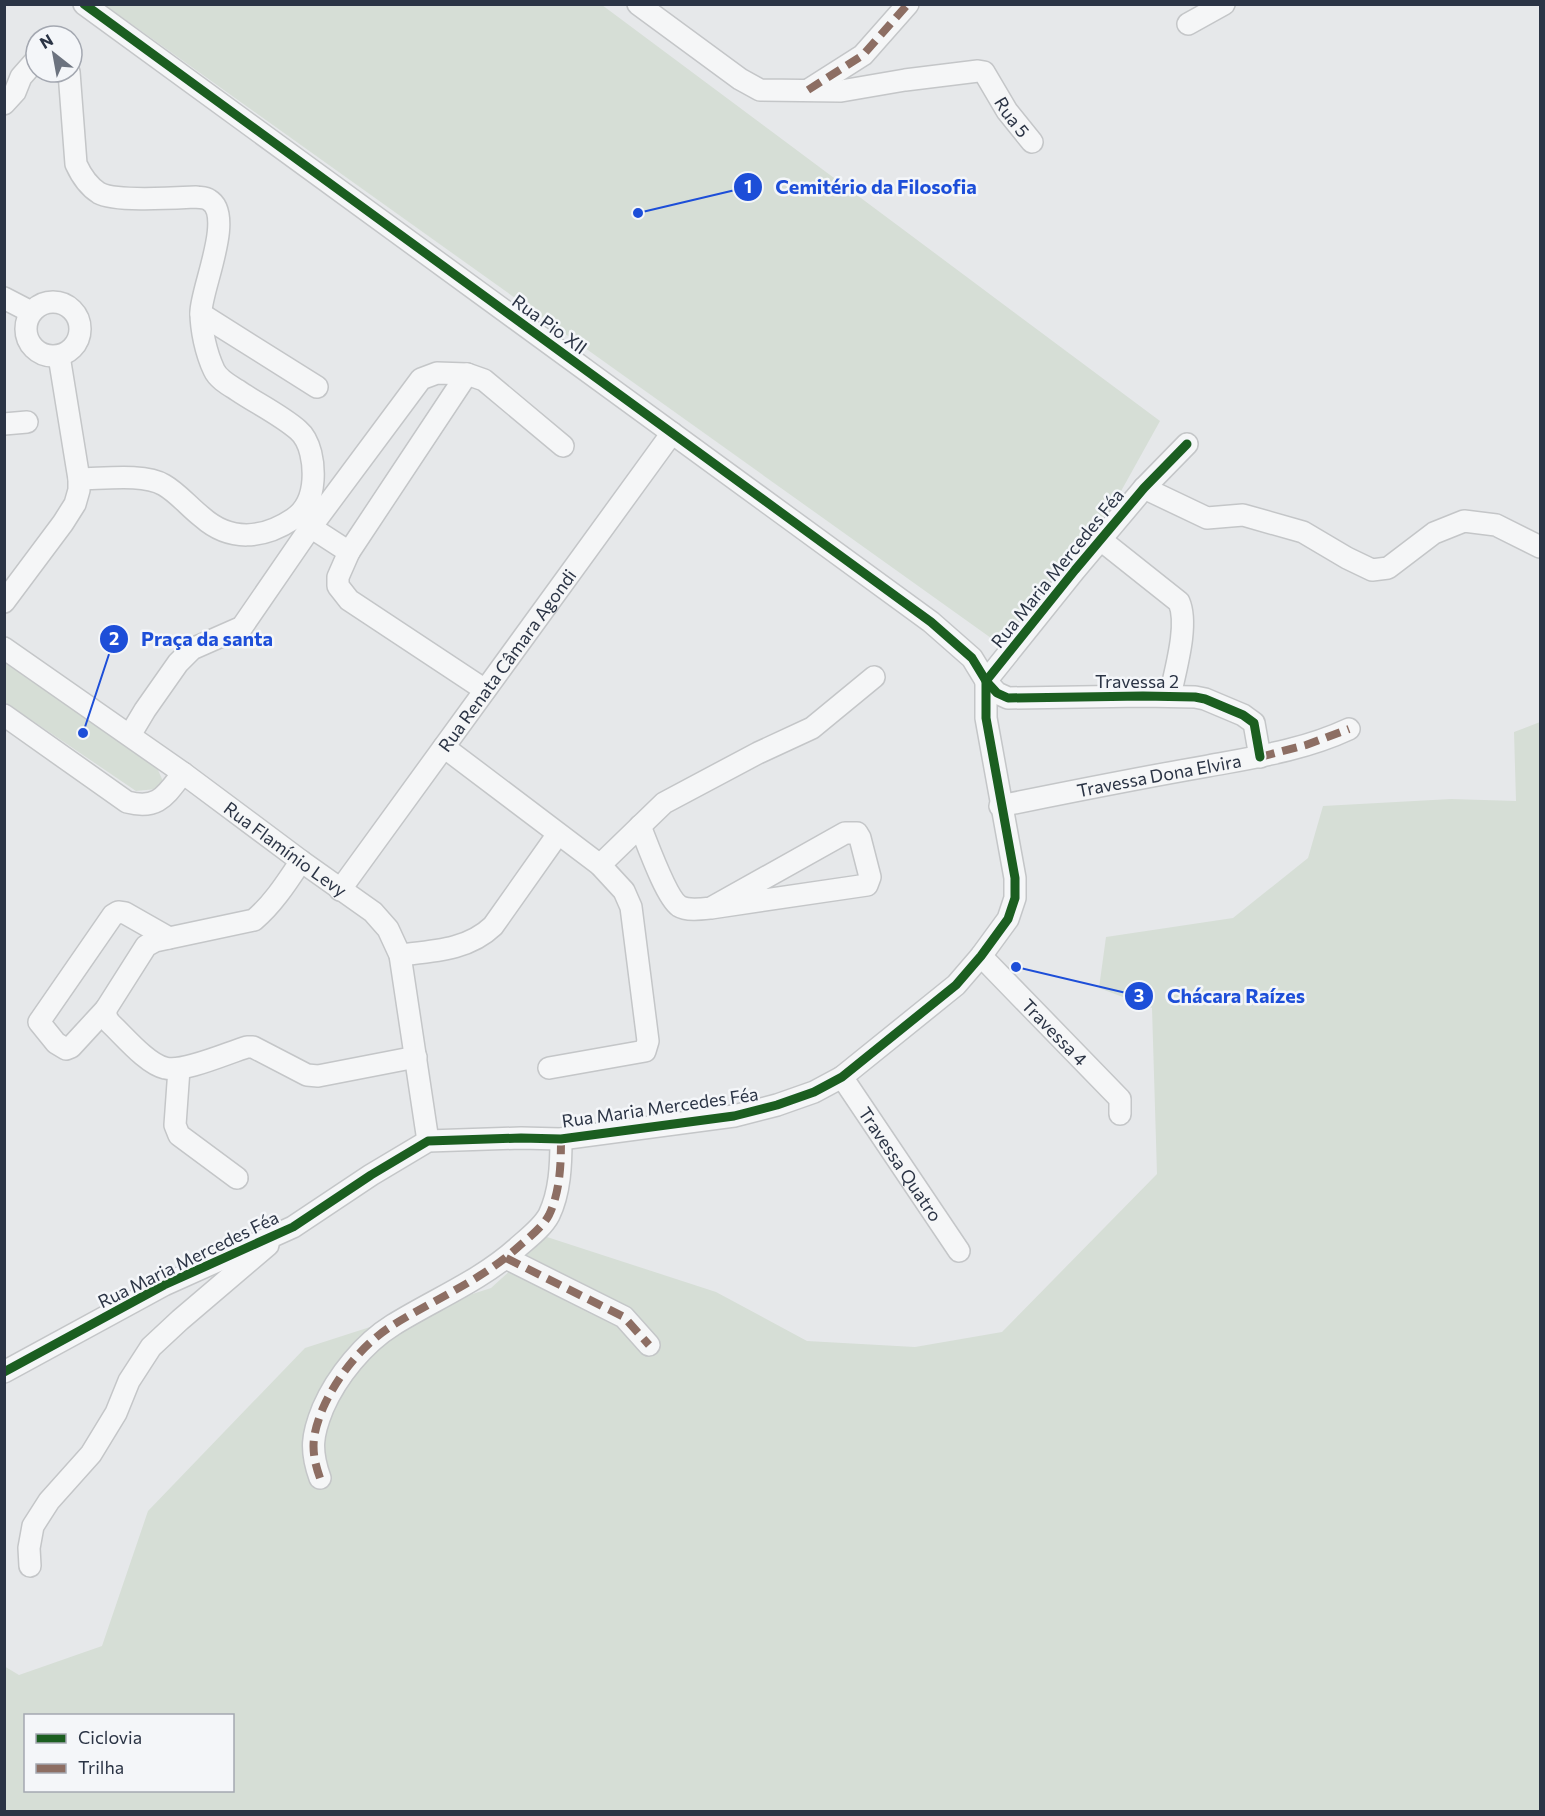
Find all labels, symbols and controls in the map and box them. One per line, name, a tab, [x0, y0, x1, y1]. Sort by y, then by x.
north arrow	[24, 24, 84, 84]
text: N	[36, 29, 56, 52]
street label: Rua 5	[990, 93, 1035, 142]
callout: Cemitério da Filosofia	[733, 168, 989, 206]
text: Cemitério da Filosofia	[775, 174, 977, 198]
text: 1	[744, 175, 752, 197]
street label: Rua Pio XII	[508, 289, 592, 359]
street label: Rua Maria Mercedes Féa	[986, 484, 1128, 652]
street label: Rua Renata Câmara Agondi	[433, 565, 581, 756]
callout: Praça da santa	[99, 620, 285, 658]
text: Praça da santa	[141, 626, 273, 650]
text: 2	[109, 627, 119, 649]
street label: Travessa 2	[1095, 670, 1179, 692]
street label: Travessa Dona Elvira	[1075, 749, 1243, 801]
street label: Rua Flamínio Levy	[220, 797, 351, 901]
callout: Chácara Raízes	[1124, 977, 1317, 1015]
text: Chácara Raízes	[1167, 983, 1305, 1007]
text: 3	[1134, 984, 1144, 1006]
street label: Travessa 4	[1017, 994, 1092, 1070]
street label: Rua Maria Mercedes Féa	[560, 1082, 760, 1132]
street label: Travessa Quatro	[854, 1103, 947, 1226]
street label: Rua Maria Mercedes Féa	[94, 1206, 282, 1312]
legend	[24, 1714, 234, 1792]
text: Ciclovia	[78, 1726, 142, 1748]
text: Trilha	[78, 1756, 124, 1778]

